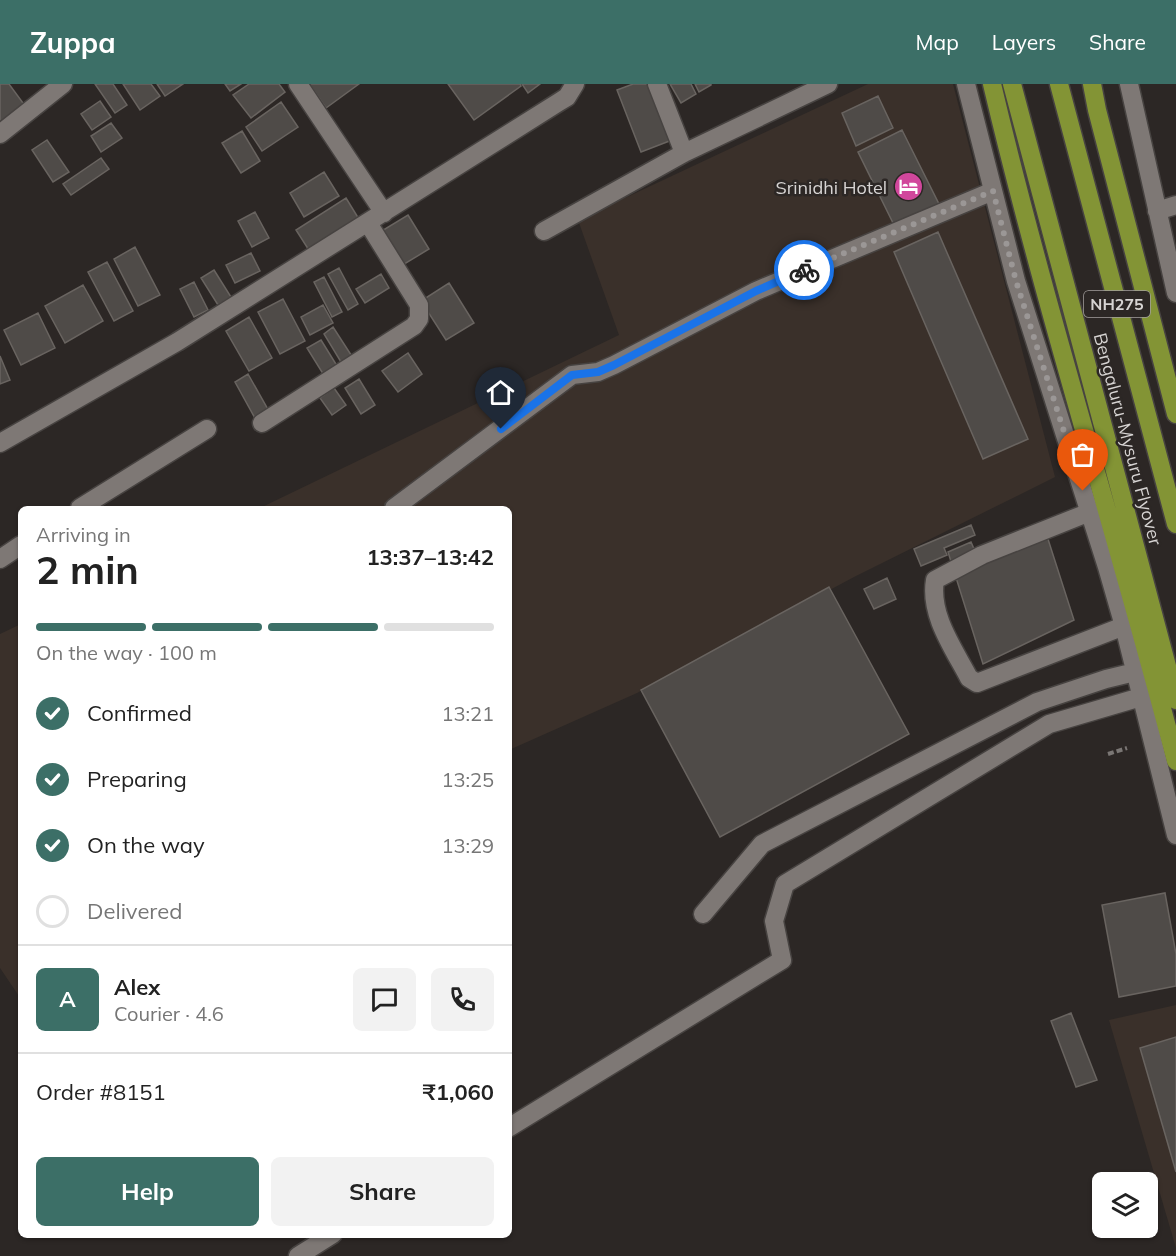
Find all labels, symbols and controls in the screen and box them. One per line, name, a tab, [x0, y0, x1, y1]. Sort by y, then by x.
text: Zuppa	[30, 25, 116, 60]
text: Map	[916, 29, 959, 55]
text: Layers	[992, 29, 1056, 55]
text: Share	[1089, 29, 1146, 55]
hotel icon: Srinidhi Hotel	[892, 171, 924, 203]
place label: Srinidhi Hotel	[776, 176, 887, 199]
courier	[774, 240, 834, 300]
icon: bike	[788, 254, 821, 287]
road number: NH275	[1084, 291, 1150, 317]
street label: Bengaluru-Mysuru Flyover	[1089, 330, 1168, 548]
pin	[475, 367, 526, 429]
icon: home	[484, 376, 517, 409]
pin	[1057, 429, 1108, 491]
icon: bag	[1066, 438, 1099, 471]
text: Arriving in	[36, 522, 131, 547]
text: 13:37–13:42	[366, 543, 494, 571]
text: 2 min	[36, 545, 139, 594]
text: On the way · 100 m	[36, 640, 217, 665]
icon: check	[36, 697, 69, 730]
text: Confirmed	[87, 699, 192, 727]
text: 13:21	[441, 701, 494, 726]
icon: check	[36, 763, 69, 796]
text: Preparing	[87, 765, 187, 793]
text: 13:25	[441, 767, 494, 792]
icon: check	[36, 829, 69, 862]
text: On the way	[87, 831, 205, 859]
text: 13:29	[441, 833, 494, 858]
text: Delivered	[87, 897, 182, 925]
button: chat	[353, 968, 416, 1031]
button: phone	[431, 968, 494, 1031]
text: Alex	[114, 973, 160, 1001]
text: A	[59, 985, 76, 1013]
text: Courier · 4.6	[114, 1001, 224, 1026]
text: Order #8151	[36, 1078, 166, 1106]
text: ₹1,060	[423, 1078, 494, 1106]
button: Help	[36, 1157, 259, 1226]
button: Share	[271, 1157, 494, 1226]
map controls	[1092, 1172, 1158, 1238]
button: layers	[1092, 1172, 1158, 1238]

